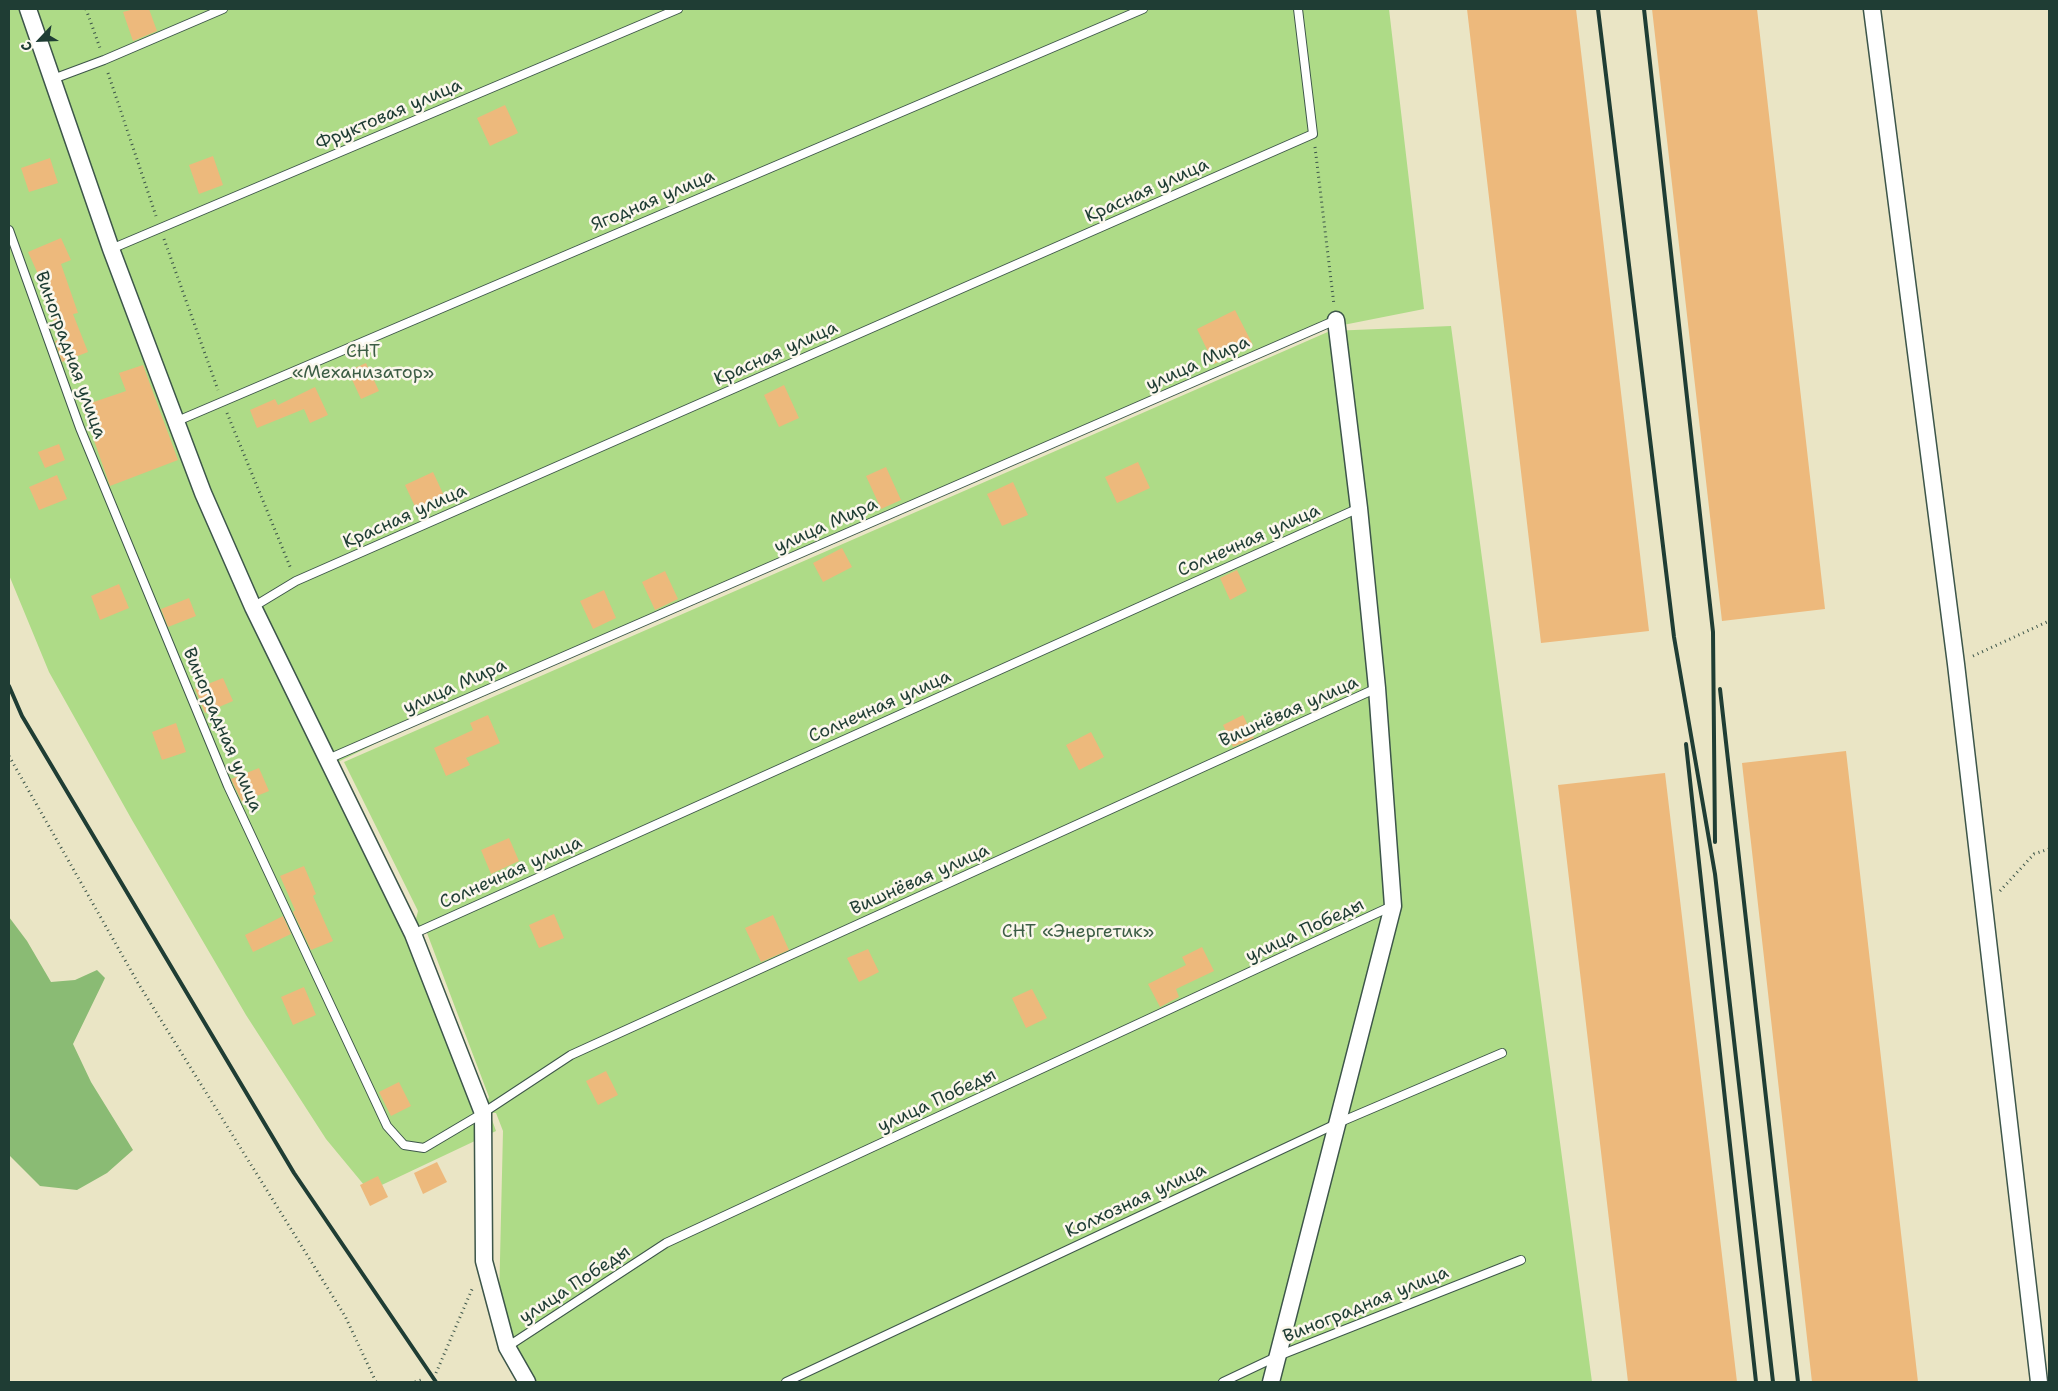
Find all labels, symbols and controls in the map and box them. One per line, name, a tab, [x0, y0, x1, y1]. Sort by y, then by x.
north arrow	[15, 15, 65, 65]
text: С	[16, 39, 36, 54]
street label: Фруктовая улица	[313, 74, 465, 156]
street label: Красная улица	[1082, 154, 1212, 228]
street label: Ягодная улица	[588, 165, 718, 237]
street label: Виноградная улица	[30, 268, 110, 442]
street label: Красная улица	[711, 317, 841, 391]
street label: улица Мира	[1143, 332, 1253, 396]
park label: СНТ «Механизатор»	[292, 341, 434, 384]
street label: Красная улица	[340, 480, 470, 554]
street label: улица Мира	[771, 494, 881, 558]
street label: Солнечная улица	[1175, 500, 1323, 582]
street label: Виноградная улица	[178, 645, 266, 815]
street label: улица Мира	[400, 655, 510, 719]
street label: Солнечная улица	[806, 666, 954, 748]
street label: Вишнёвая улица	[1216, 672, 1362, 752]
street label: Солнечная улица	[437, 832, 585, 914]
street label: Вишнёвая улица	[847, 840, 993, 920]
street label: улица Победы	[1242, 894, 1368, 968]
park label: СНТ «Энергетик»	[1002, 921, 1154, 943]
street label: улица Победы	[874, 1064, 1000, 1138]
street label: Колхозная улица	[1062, 1159, 1210, 1243]
street label: улица Победы	[515, 1241, 635, 1329]
street label: Виноградная улица	[1280, 1262, 1452, 1348]

